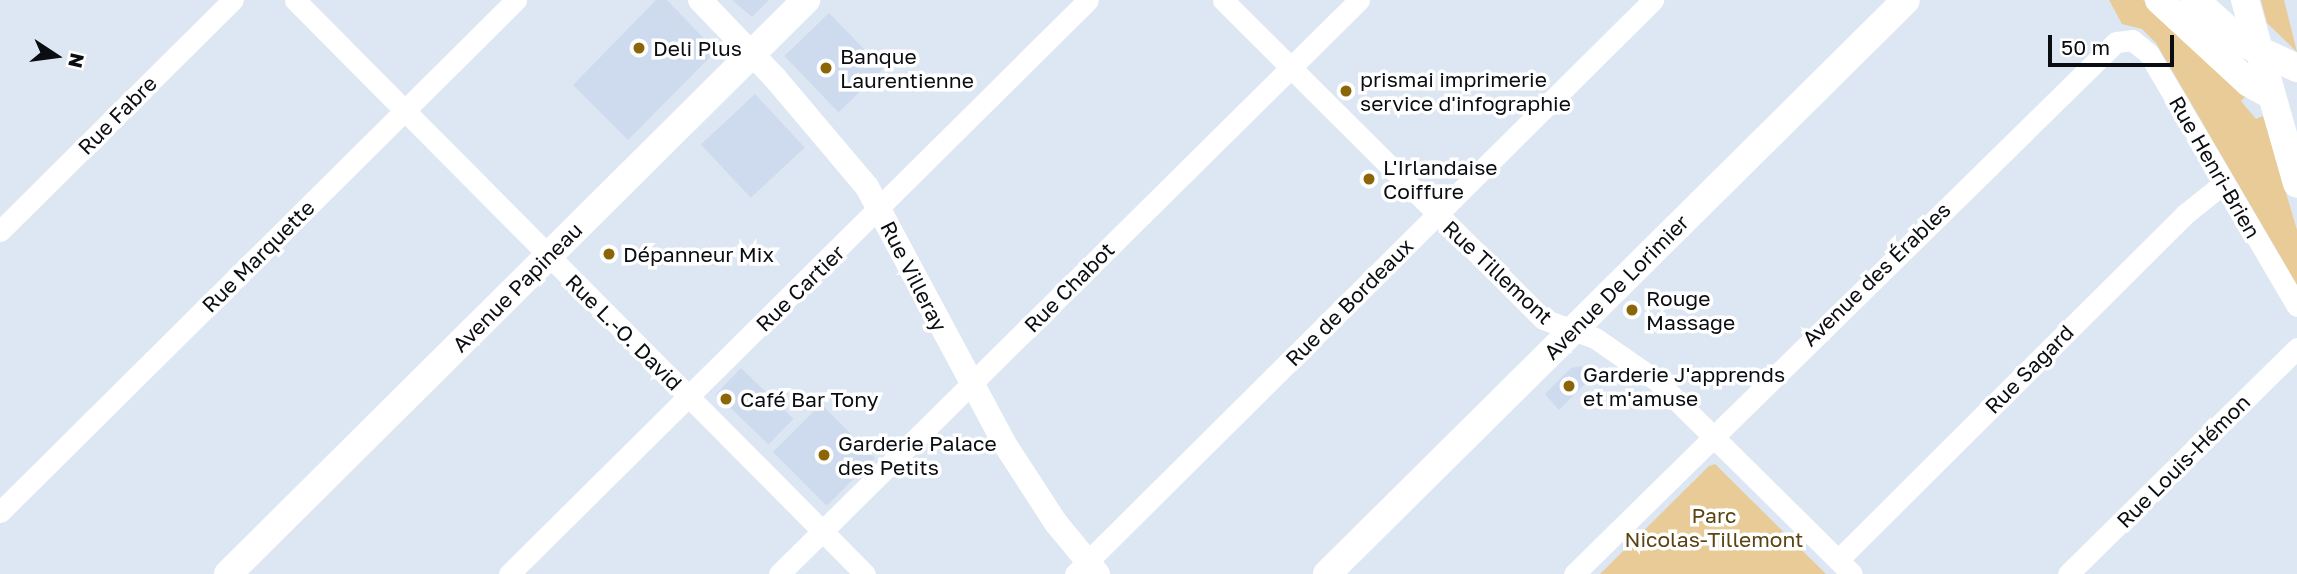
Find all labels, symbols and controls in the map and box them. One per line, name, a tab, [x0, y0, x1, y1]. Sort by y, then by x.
north arrow	[21, 21, 91, 91]
scale bar	[2052, 21, 2178, 65]
text: 50 m	[2061, 34, 2110, 60]
place label: Deli Plus	[653, 35, 742, 61]
marker: Deli Plus	[631, 40, 647, 56]
place label: Banque Laurentienne	[840, 43, 974, 93]
text: N	[64, 51, 90, 70]
marker: Banque Laurentienne	[818, 60, 834, 76]
place label: prismai imprimerie service d'infographie	[1360, 66, 1571, 116]
street label: Rue Fabre	[72, 70, 162, 160]
marker: prismai imprimerie service d'infographie	[1338, 83, 1354, 99]
street label: Rue Henri-Brien	[2164, 91, 2266, 243]
place label: L'Irlandaise Coiffure	[1383, 154, 1497, 204]
marker: L'Irlandaise Coiffure	[1361, 171, 1377, 187]
street label: Rue Marquette	[197, 195, 319, 317]
street label: Avenue des Érables	[1797, 197, 1955, 351]
street label: Avenue De Lorimier	[1538, 209, 1694, 365]
street label: Rue Tillemont	[1438, 215, 1558, 329]
street label: Avenue Papineau	[447, 217, 587, 357]
street label: Rue Villeray	[875, 217, 953, 335]
street label: Rue de Bordeaux	[1280, 233, 1418, 371]
street label: Rue Chabot	[1019, 237, 1119, 337]
street label: Rue Cartier	[751, 240, 849, 336]
place label: Dépanneur Mix	[623, 241, 774, 267]
marker: Dépanneur Mix	[601, 246, 617, 262]
street label: Rue L.-O. David	[561, 269, 687, 395]
place label: Rouge Massage	[1646, 285, 1735, 335]
marker: Rouge Massage	[1624, 302, 1640, 318]
street label: Rue Sagard	[1979, 319, 2079, 419]
place label: Garderie J'apprends et m'amuse	[1583, 361, 1785, 411]
marker: Garderie J'apprends et m'amuse	[1561, 378, 1577, 394]
place label: Café Bar Tony	[740, 386, 878, 412]
street label: Rue Louis-Hémon	[2111, 389, 2255, 533]
marker: Café Bar Tony	[718, 391, 734, 407]
place label: Garderie Palace des Petits	[838, 430, 997, 480]
marker: Garderie Palace des Petits	[816, 447, 832, 463]
park label: Parc Nicolas-Tillemont	[1624, 502, 1804, 552]

